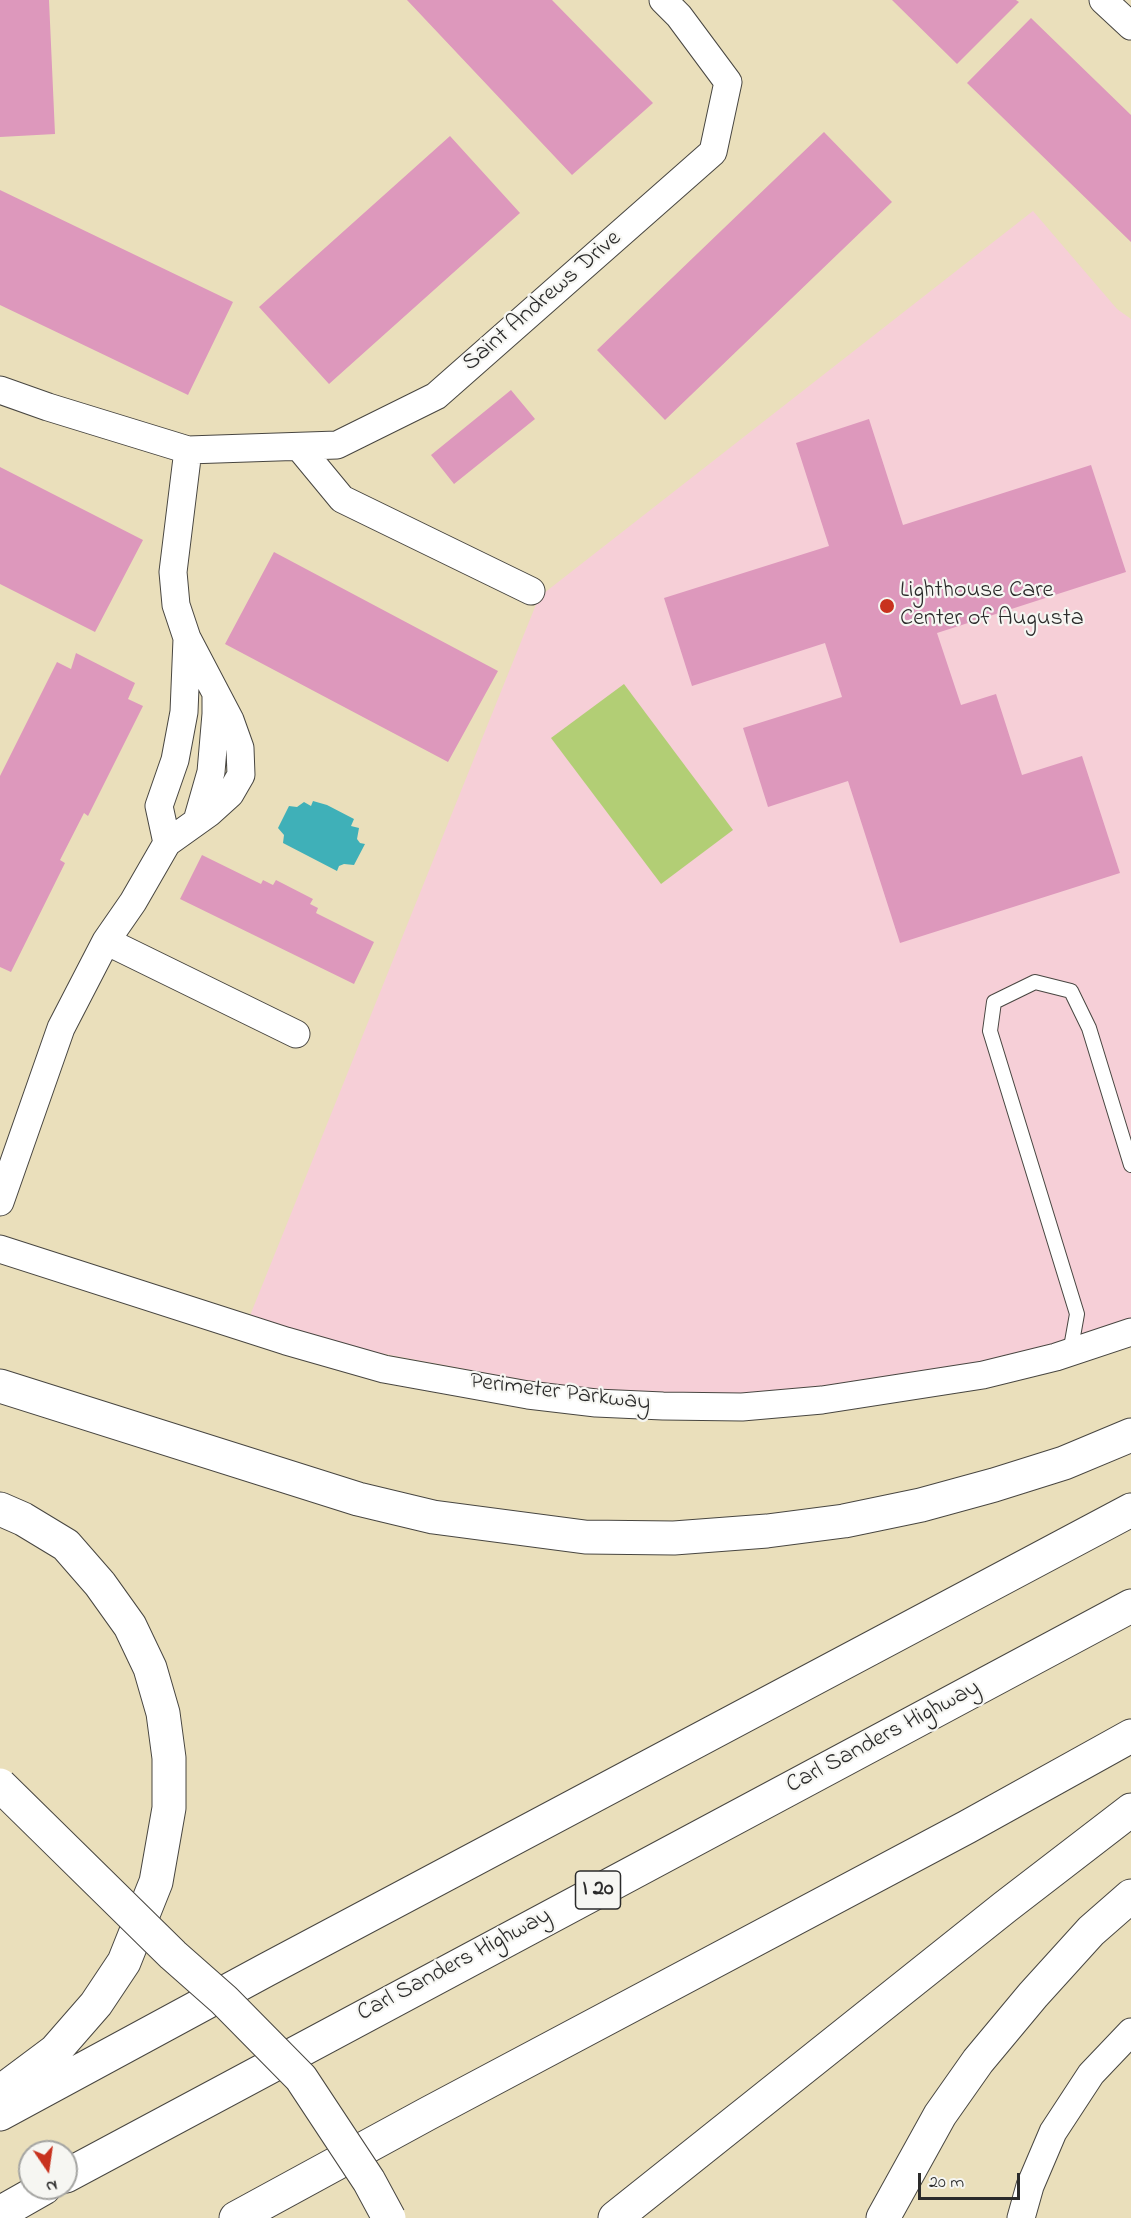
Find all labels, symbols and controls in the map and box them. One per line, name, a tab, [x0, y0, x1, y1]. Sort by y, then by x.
street label: Saint Andrews Drive	[458, 225, 628, 379]
place label: Lighthouse Care Center of Augusta	[900, 578, 1084, 634]
marker: Lighthouse Care Center of Augusta	[878, 597, 896, 615]
street label: Perimeter Parkway	[468, 1369, 652, 1419]
street label: Carl Sanders Highway	[782, 1675, 986, 1801]
road number: I 20	[576, 1871, 620, 1909]
street label: Carl Sanders Highway	[353, 1903, 557, 2029]
north arrow	[18, 2140, 78, 2200]
scale bar	[921, 2161, 1023, 2199]
text: 20 m	[929, 2170, 964, 2196]
text: N	[44, 2173, 60, 2198]

